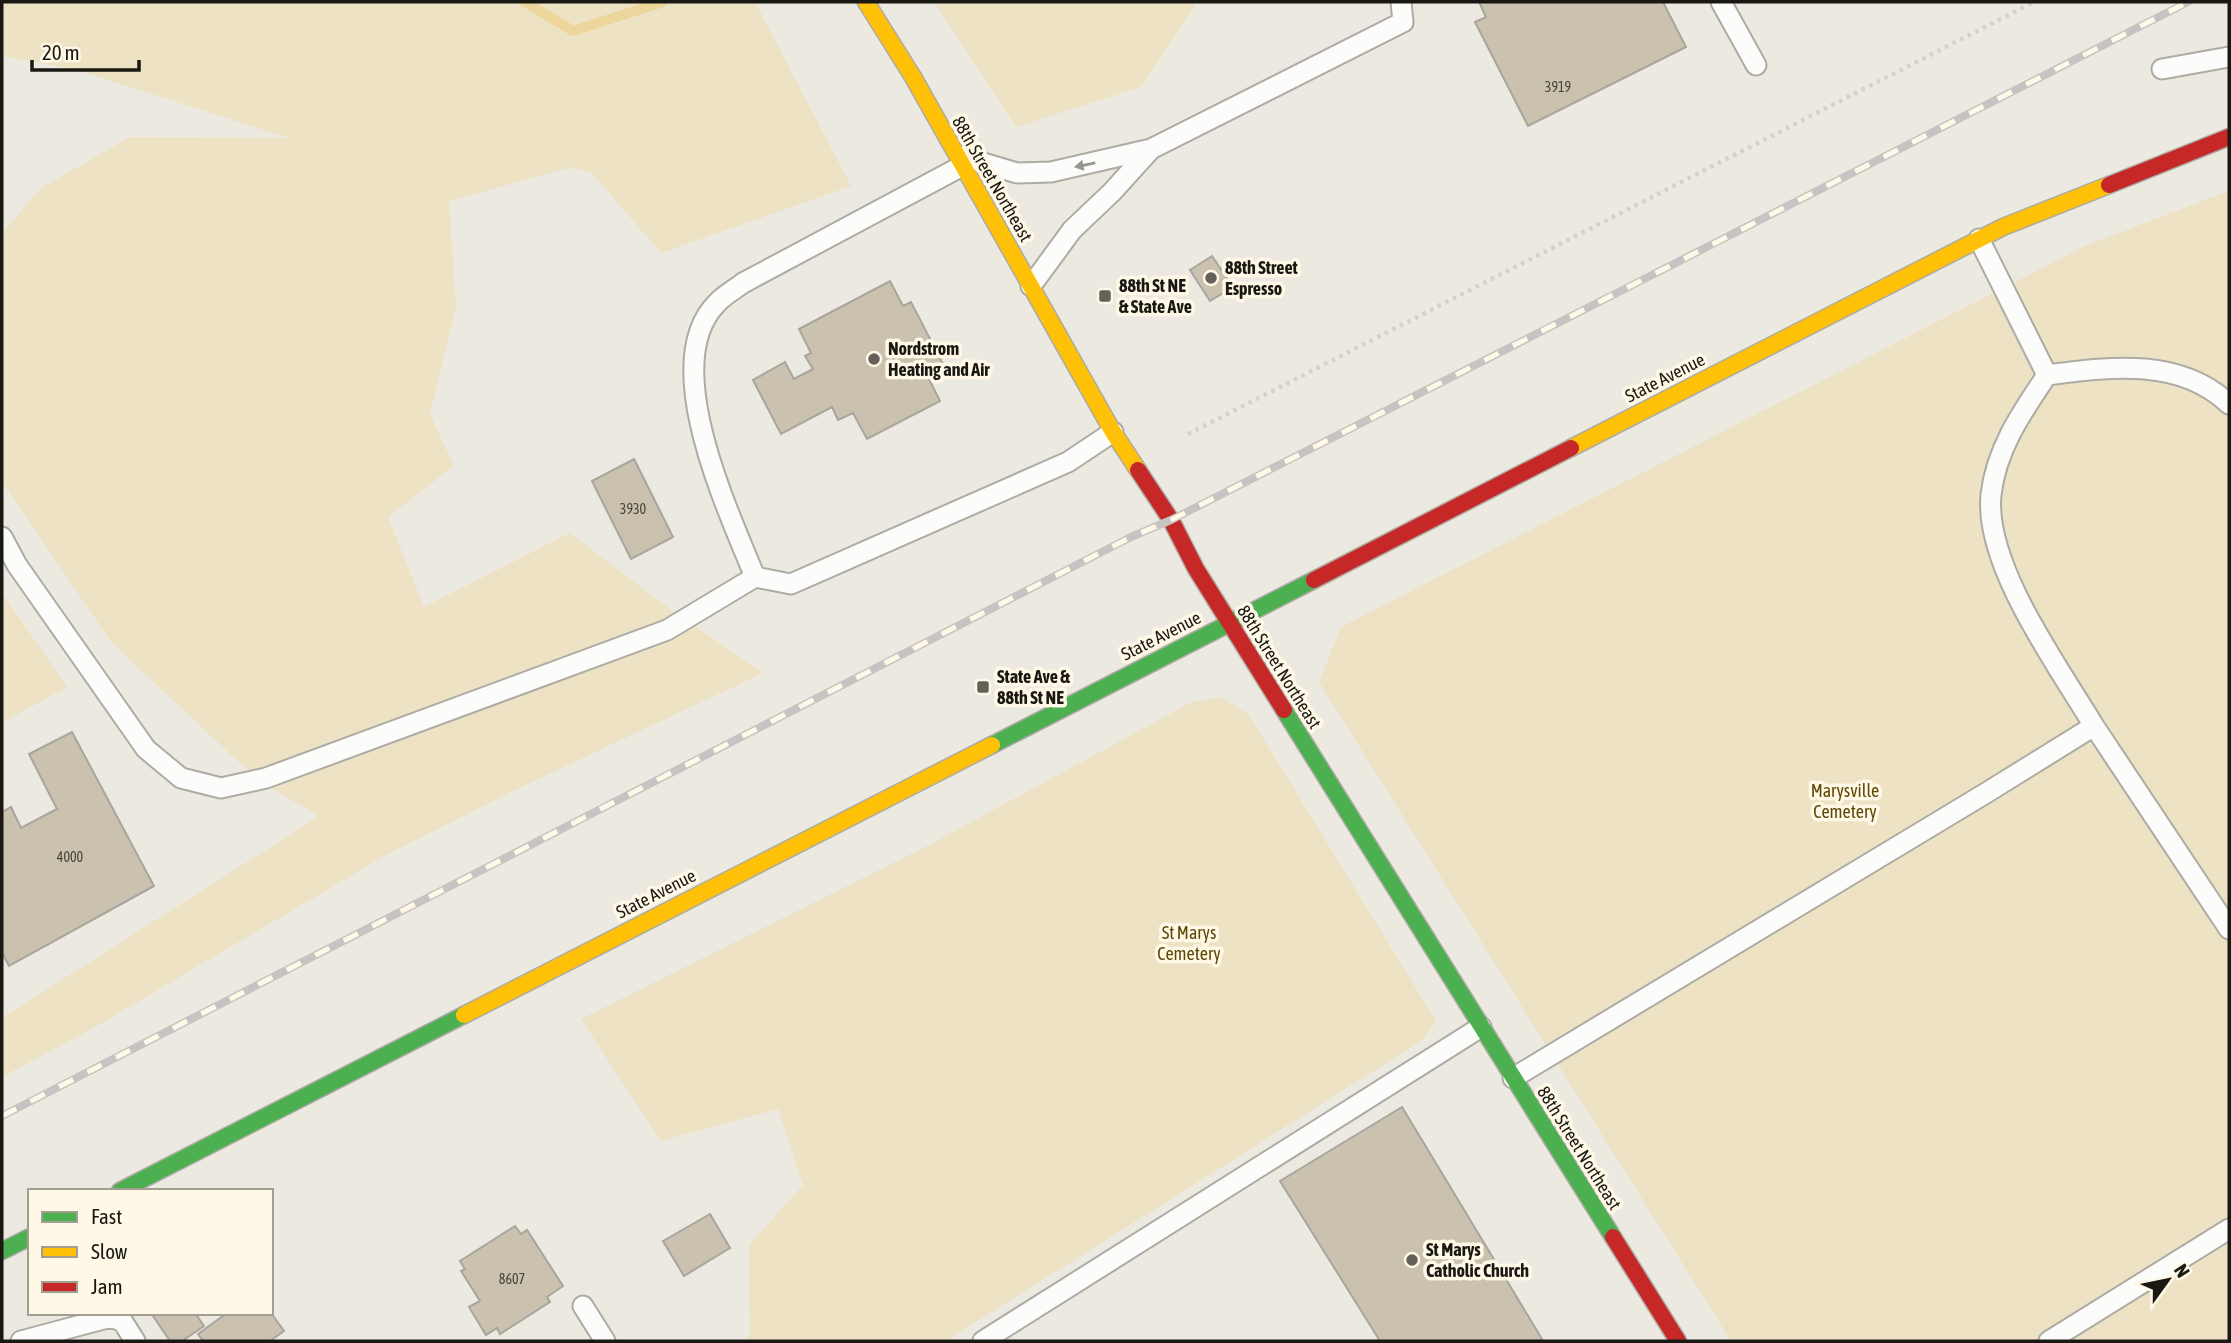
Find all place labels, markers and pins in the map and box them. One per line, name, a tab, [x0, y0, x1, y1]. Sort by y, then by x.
place label: 88th Street Espresso	[1225, 257, 1299, 299]
marker: 88th Street Espresso	[1203, 270, 1219, 286]
place label: 88th St NE & State Ave	[1119, 275, 1192, 317]
marker: 88th St NE & State Ave	[1097, 288, 1113, 304]
place label: Nordstrom Heating and Air	[888, 338, 990, 380]
marker: Nordstrom Heating and Air	[866, 351, 882, 367]
place label: State Ave & 88th St NE	[997, 666, 1070, 708]
marker: State Ave & 88th St NE	[975, 679, 991, 695]
place label: St Marys Catholic Church	[1426, 1239, 1529, 1281]
marker: St Marys Catholic Church	[1404, 1252, 1420, 1268]

